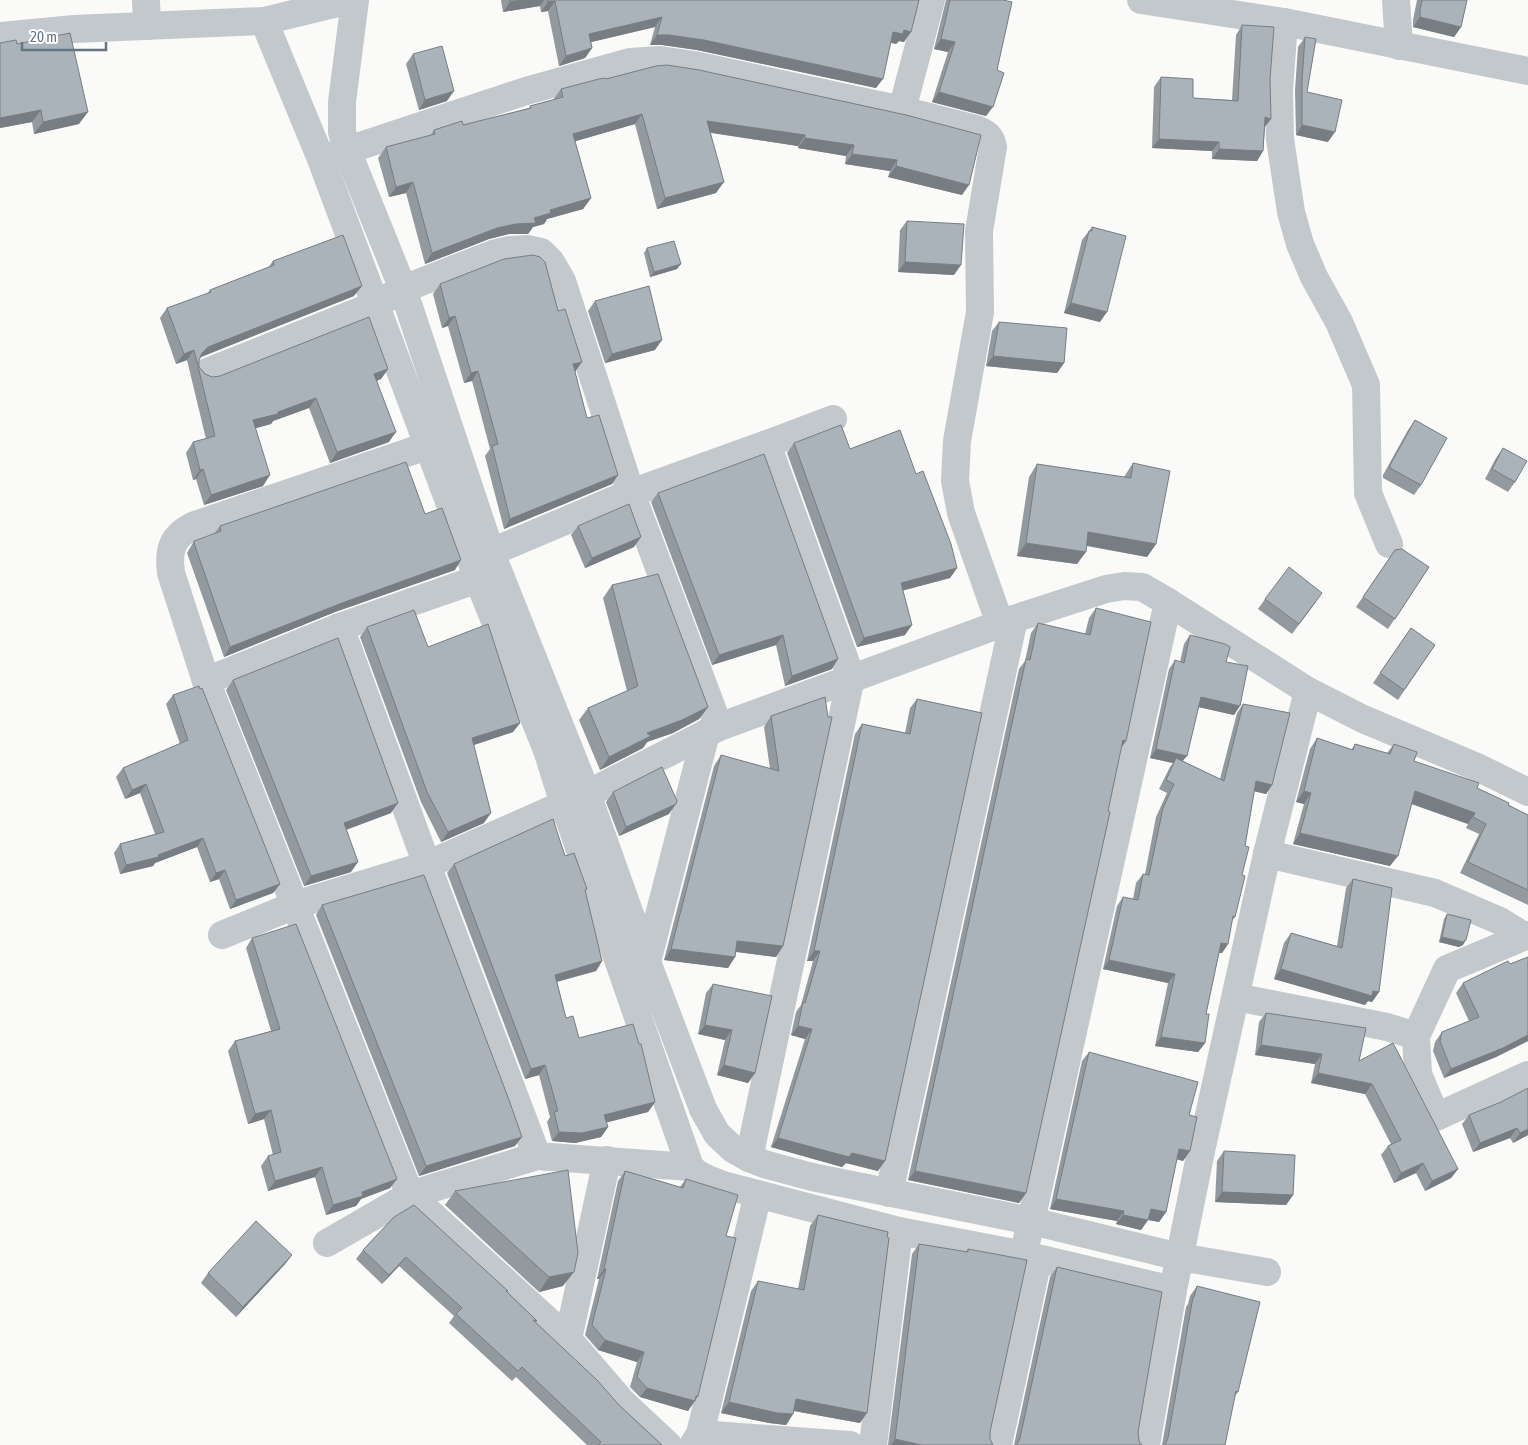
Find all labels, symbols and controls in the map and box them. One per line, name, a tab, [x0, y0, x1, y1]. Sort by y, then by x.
scale bar	[22, 20, 106, 52]
text: 20 m	[30, 28, 57, 45]

